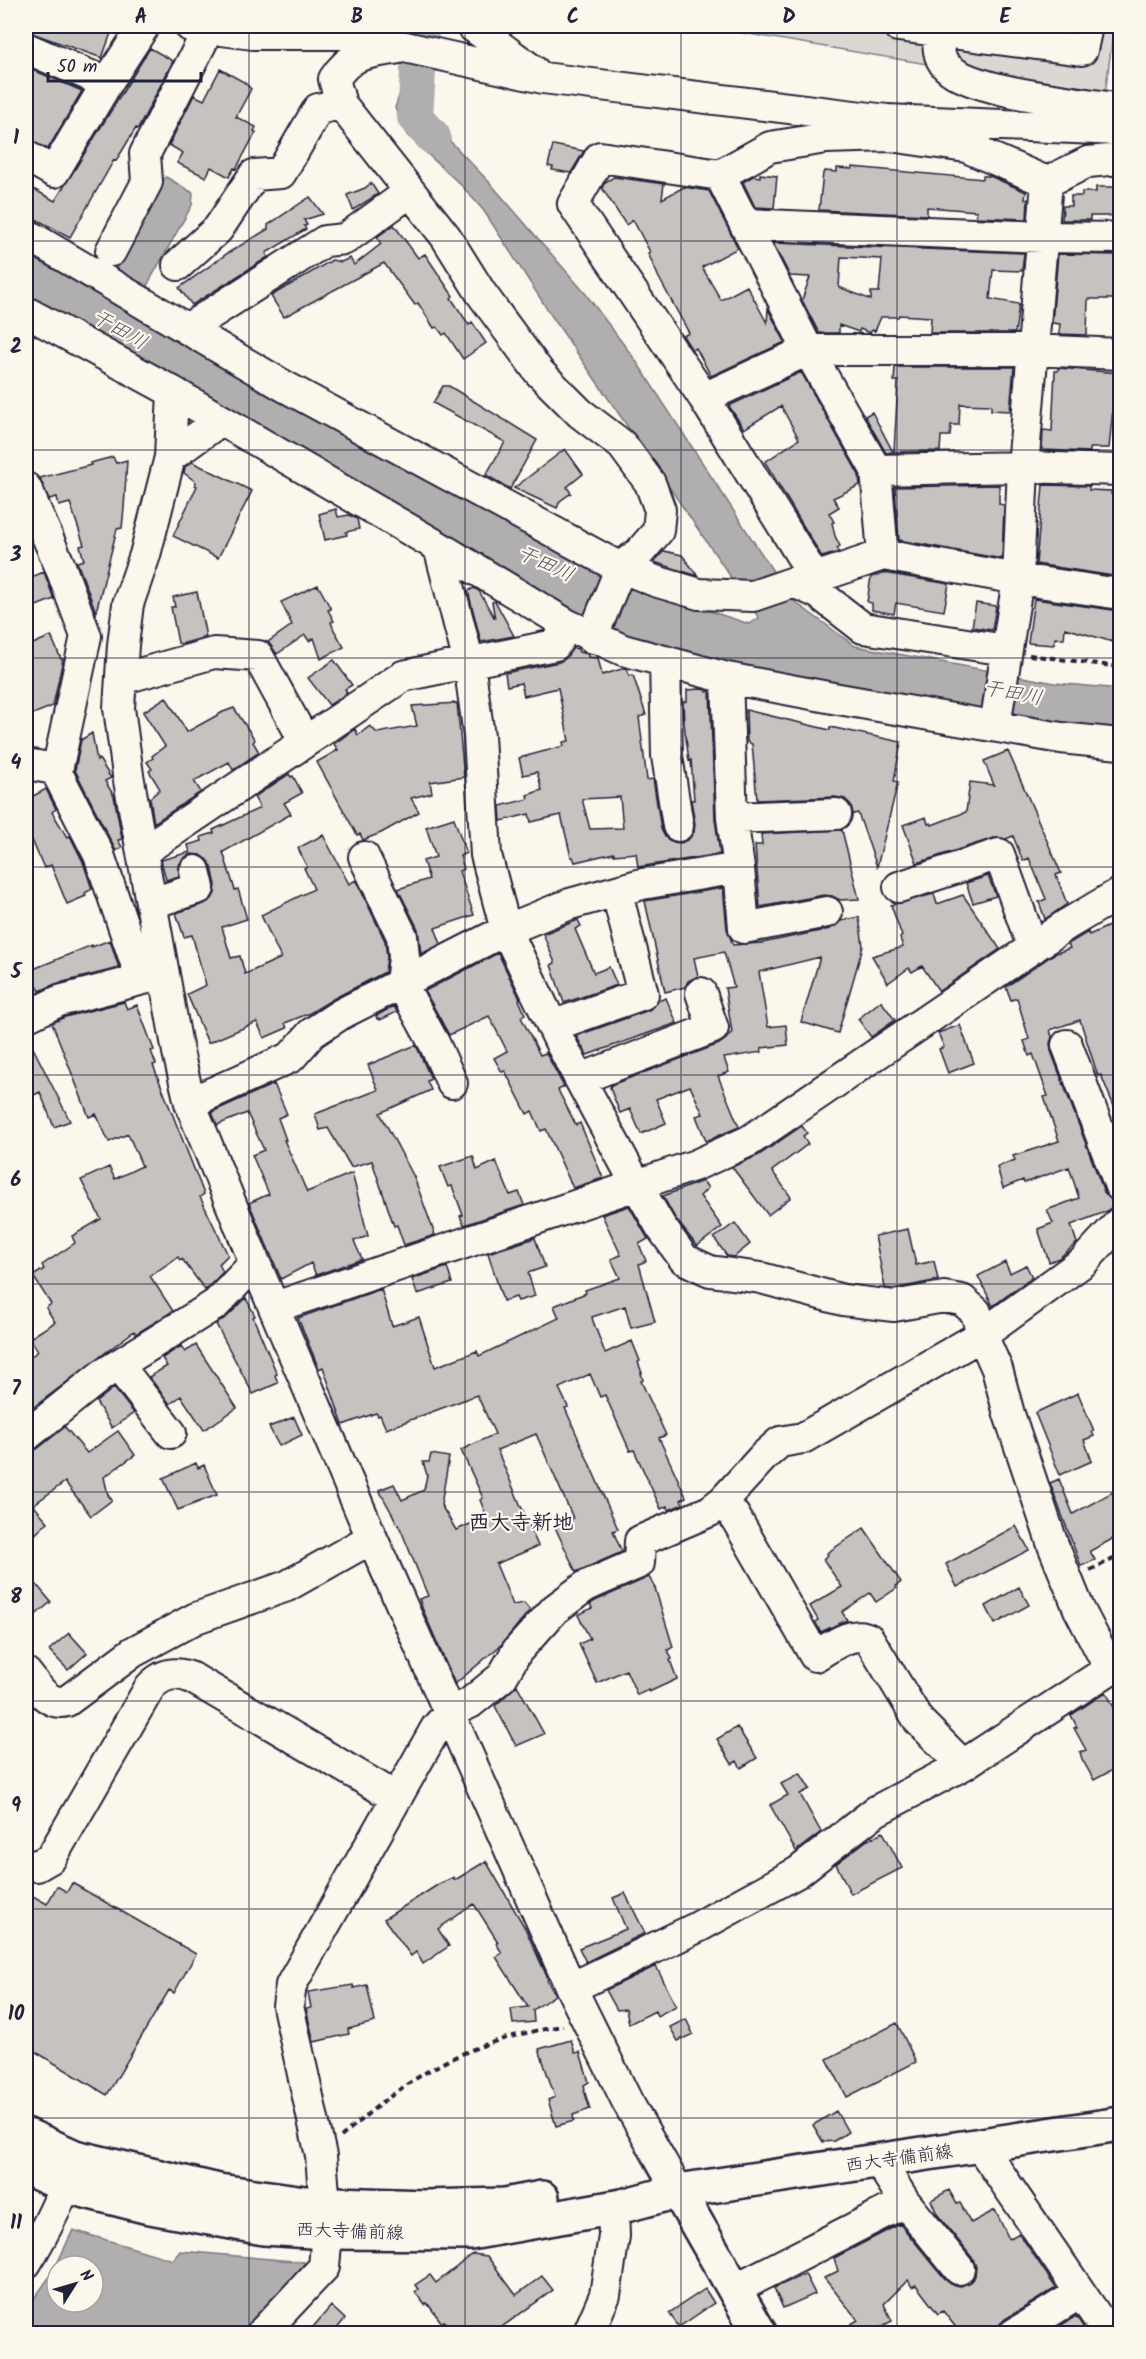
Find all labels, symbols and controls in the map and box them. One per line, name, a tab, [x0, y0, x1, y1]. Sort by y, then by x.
text: A	[135, 2, 147, 34]
text: B	[351, 2, 363, 34]
text: C	[567, 2, 579, 34]
text: D	[782, 2, 796, 34]
text: E	[999, 2, 1011, 34]
scale bar	[48, 45, 201, 83]
text: 50 m	[57, 53, 97, 82]
text: 1	[13, 123, 19, 155]
water label: 干田川	[85, 302, 153, 360]
text: 2	[10, 332, 22, 364]
water label: 干田川	[511, 538, 579, 592]
text: 3	[10, 540, 22, 572]
water label: 干田川	[980, 673, 1045, 715]
text: 4	[11, 748, 22, 780]
text: 5	[10, 957, 23, 989]
text: 6	[11, 1165, 22, 1197]
text: 7	[11, 1374, 21, 1406]
district label: 西大寺新地	[469, 1507, 574, 1540]
text: 8	[10, 1582, 22, 1614]
text: 9	[11, 1791, 21, 1823]
text: 10	[8, 1999, 25, 2031]
street label: 西大寺備前線	[844, 2138, 955, 2181]
text: 11	[10, 2208, 22, 2240]
street label: 西大寺備前線	[295, 2216, 404, 2249]
north arrow	[45, 2254, 105, 2314]
text: N	[73, 2264, 99, 2287]

